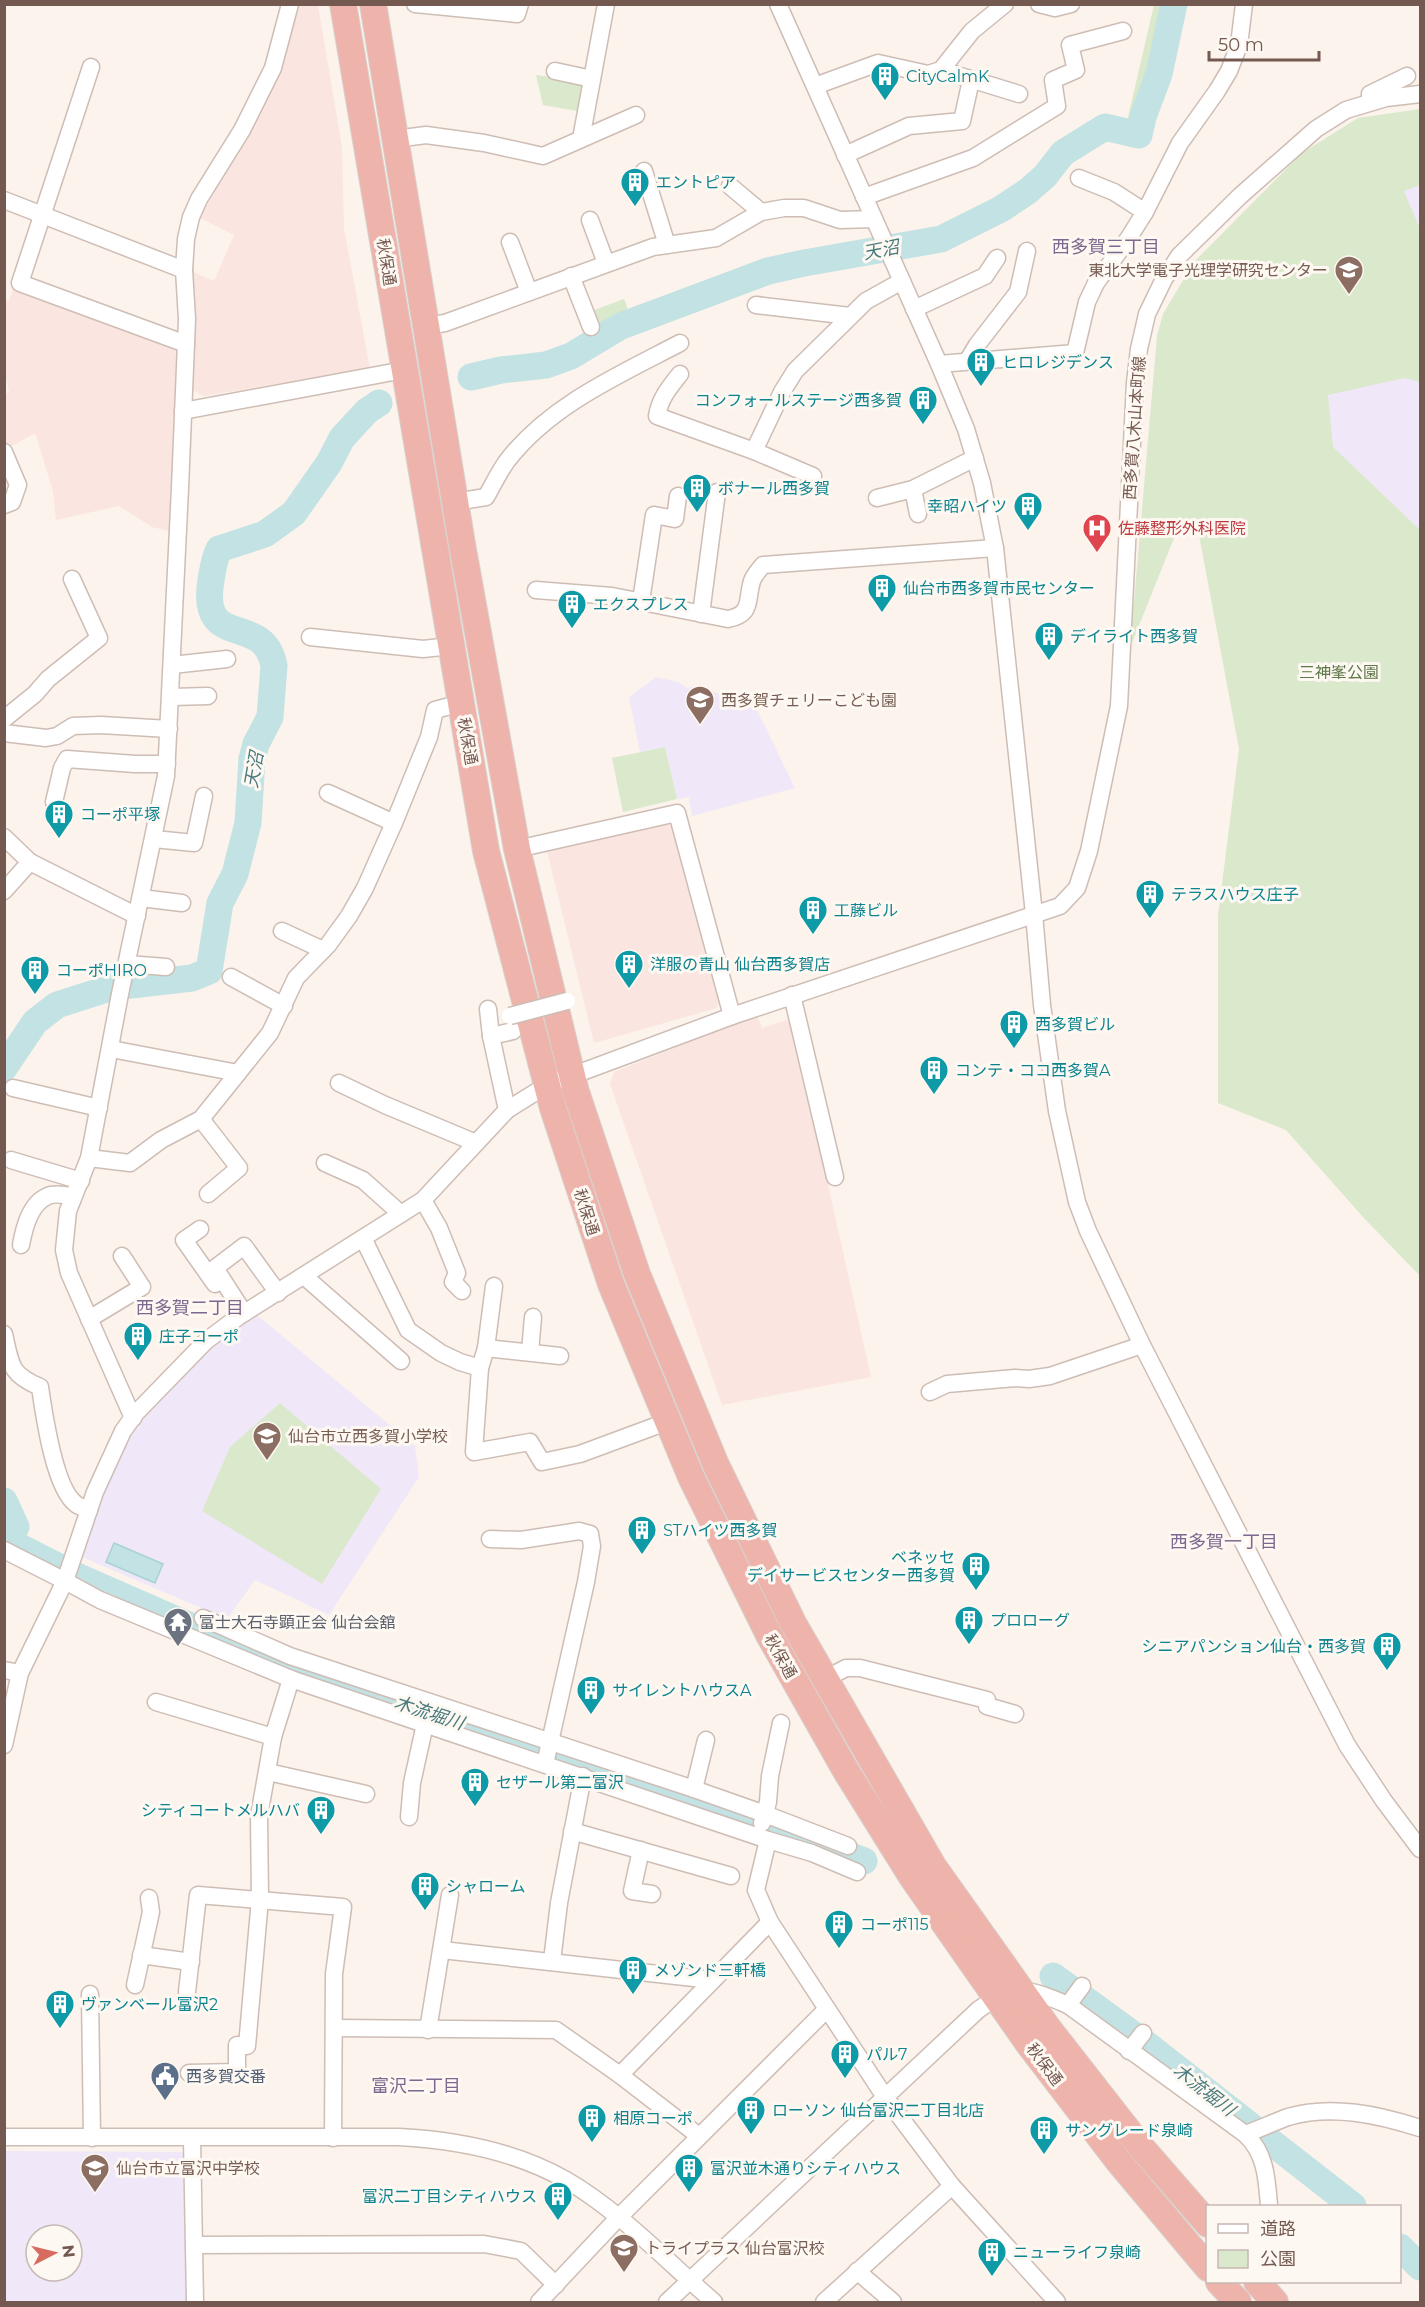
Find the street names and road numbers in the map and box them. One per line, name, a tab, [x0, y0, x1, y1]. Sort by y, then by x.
street label: 秋保通	[373, 237, 400, 287]
street label: 西多賀八木山本町線	[1120, 356, 1149, 501]
street label: 秋保通	[454, 716, 481, 766]
street label: 秋保通	[570, 1186, 603, 1238]
street label: 秋保通	[761, 1631, 801, 1682]
street label: 秋保通	[1023, 2039, 1067, 2089]

